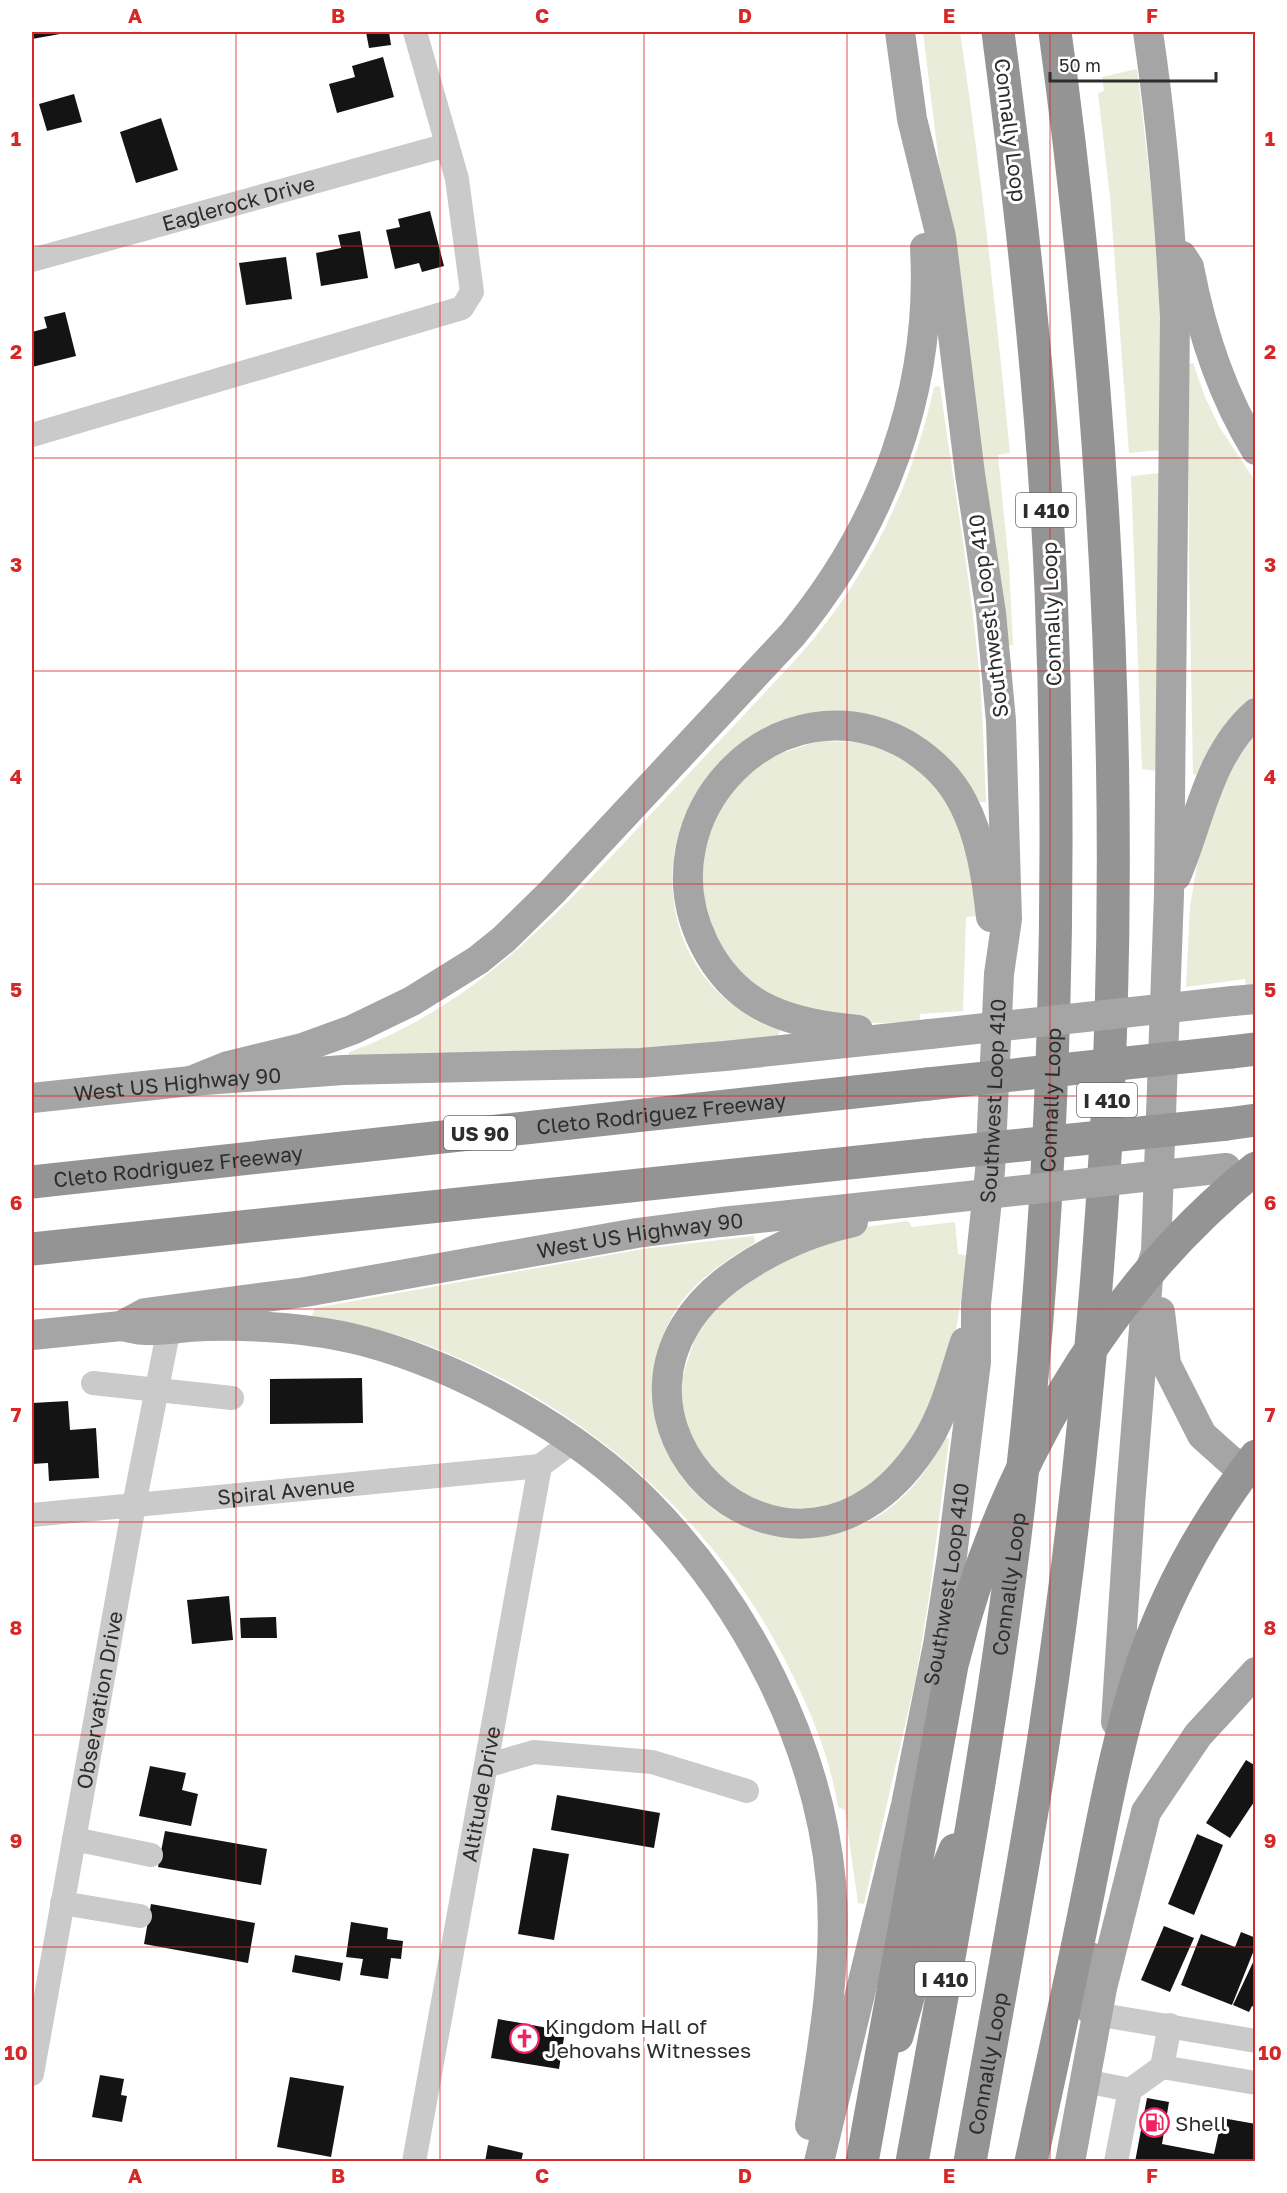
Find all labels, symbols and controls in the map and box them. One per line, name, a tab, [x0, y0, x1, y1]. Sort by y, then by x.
text: A	[128, 3, 142, 27]
text: B	[331, 3, 345, 27]
text: C	[535, 3, 549, 27]
text: D	[738, 3, 752, 27]
text: E	[943, 3, 955, 27]
text: F	[1146, 3, 1158, 27]
scale bar	[1050, 45, 1216, 83]
text: 50 m	[1059, 54, 1101, 76]
street label: Connally Loop	[989, 57, 1033, 203]
text: 1	[11, 126, 21, 150]
text: 1	[1265, 126, 1275, 150]
street label: Eaglerock Drive	[159, 169, 318, 236]
text: 2	[10, 339, 22, 363]
text: 2	[1264, 339, 1276, 363]
road number: I 410	[1016, 493, 1076, 527]
street label: Southwest Loop 410	[963, 513, 1013, 719]
street label: Connally Loop	[1035, 541, 1067, 687]
text: 3	[10, 552, 22, 576]
text: 3	[1264, 552, 1276, 576]
text: 4	[10, 764, 22, 788]
text: 4	[1264, 764, 1276, 788]
text: 5	[10, 977, 22, 1001]
text: 5	[1264, 977, 1276, 1001]
street label: Southwest Loop 410	[974, 998, 1011, 1205]
street label: Connally Loop	[1034, 1027, 1066, 1173]
street label: West US Highway 90	[72, 1062, 282, 1106]
road number: I 410	[1077, 1083, 1137, 1117]
street label: Cleto Rodriguez Freeway	[535, 1087, 788, 1140]
road number: US 90	[444, 1116, 516, 1150]
street label: Cleto Rodriguez Freeway	[52, 1139, 305, 1193]
text: 6	[10, 1190, 22, 1214]
text: 6	[1264, 1190, 1276, 1214]
street label: West US Highway 90	[535, 1207, 744, 1264]
text: 7	[11, 1402, 22, 1426]
text: 7	[1265, 1402, 1276, 1426]
street label: Spiral Avenue	[216, 1471, 356, 1510]
street label: Southwest Loop 410	[917, 1481, 974, 1688]
street label: Connally Loop	[986, 1511, 1031, 1658]
street label: Observation Drive	[70, 1609, 128, 1791]
text: 8	[10, 1615, 22, 1639]
text: 8	[1264, 1615, 1276, 1639]
street label: Altitude Drive	[456, 1724, 506, 1864]
text: 9	[10, 1828, 22, 1852]
text: 9	[1264, 1828, 1276, 1852]
road number: I 410	[915, 1962, 975, 1996]
street label: Connally Loop	[962, 1990, 1013, 2137]
place label: Kingdom Hall of Jehovahs Witnesses	[545, 2013, 751, 2063]
church icon: Kingdom Hall of Jehovahs Witnesses	[508, 2022, 540, 2054]
text: 10	[4, 2040, 28, 2064]
text: 10	[1258, 2040, 1282, 2064]
fuel station icon: Shell	[1138, 2107, 1170, 2139]
place label: Shell	[1175, 2110, 1227, 2136]
text: A	[128, 2163, 142, 2187]
text: B	[331, 2163, 345, 2187]
text: C	[535, 2163, 549, 2187]
text: D	[738, 2163, 752, 2187]
text: E	[943, 2163, 955, 2187]
text: F	[1146, 2163, 1158, 2187]

